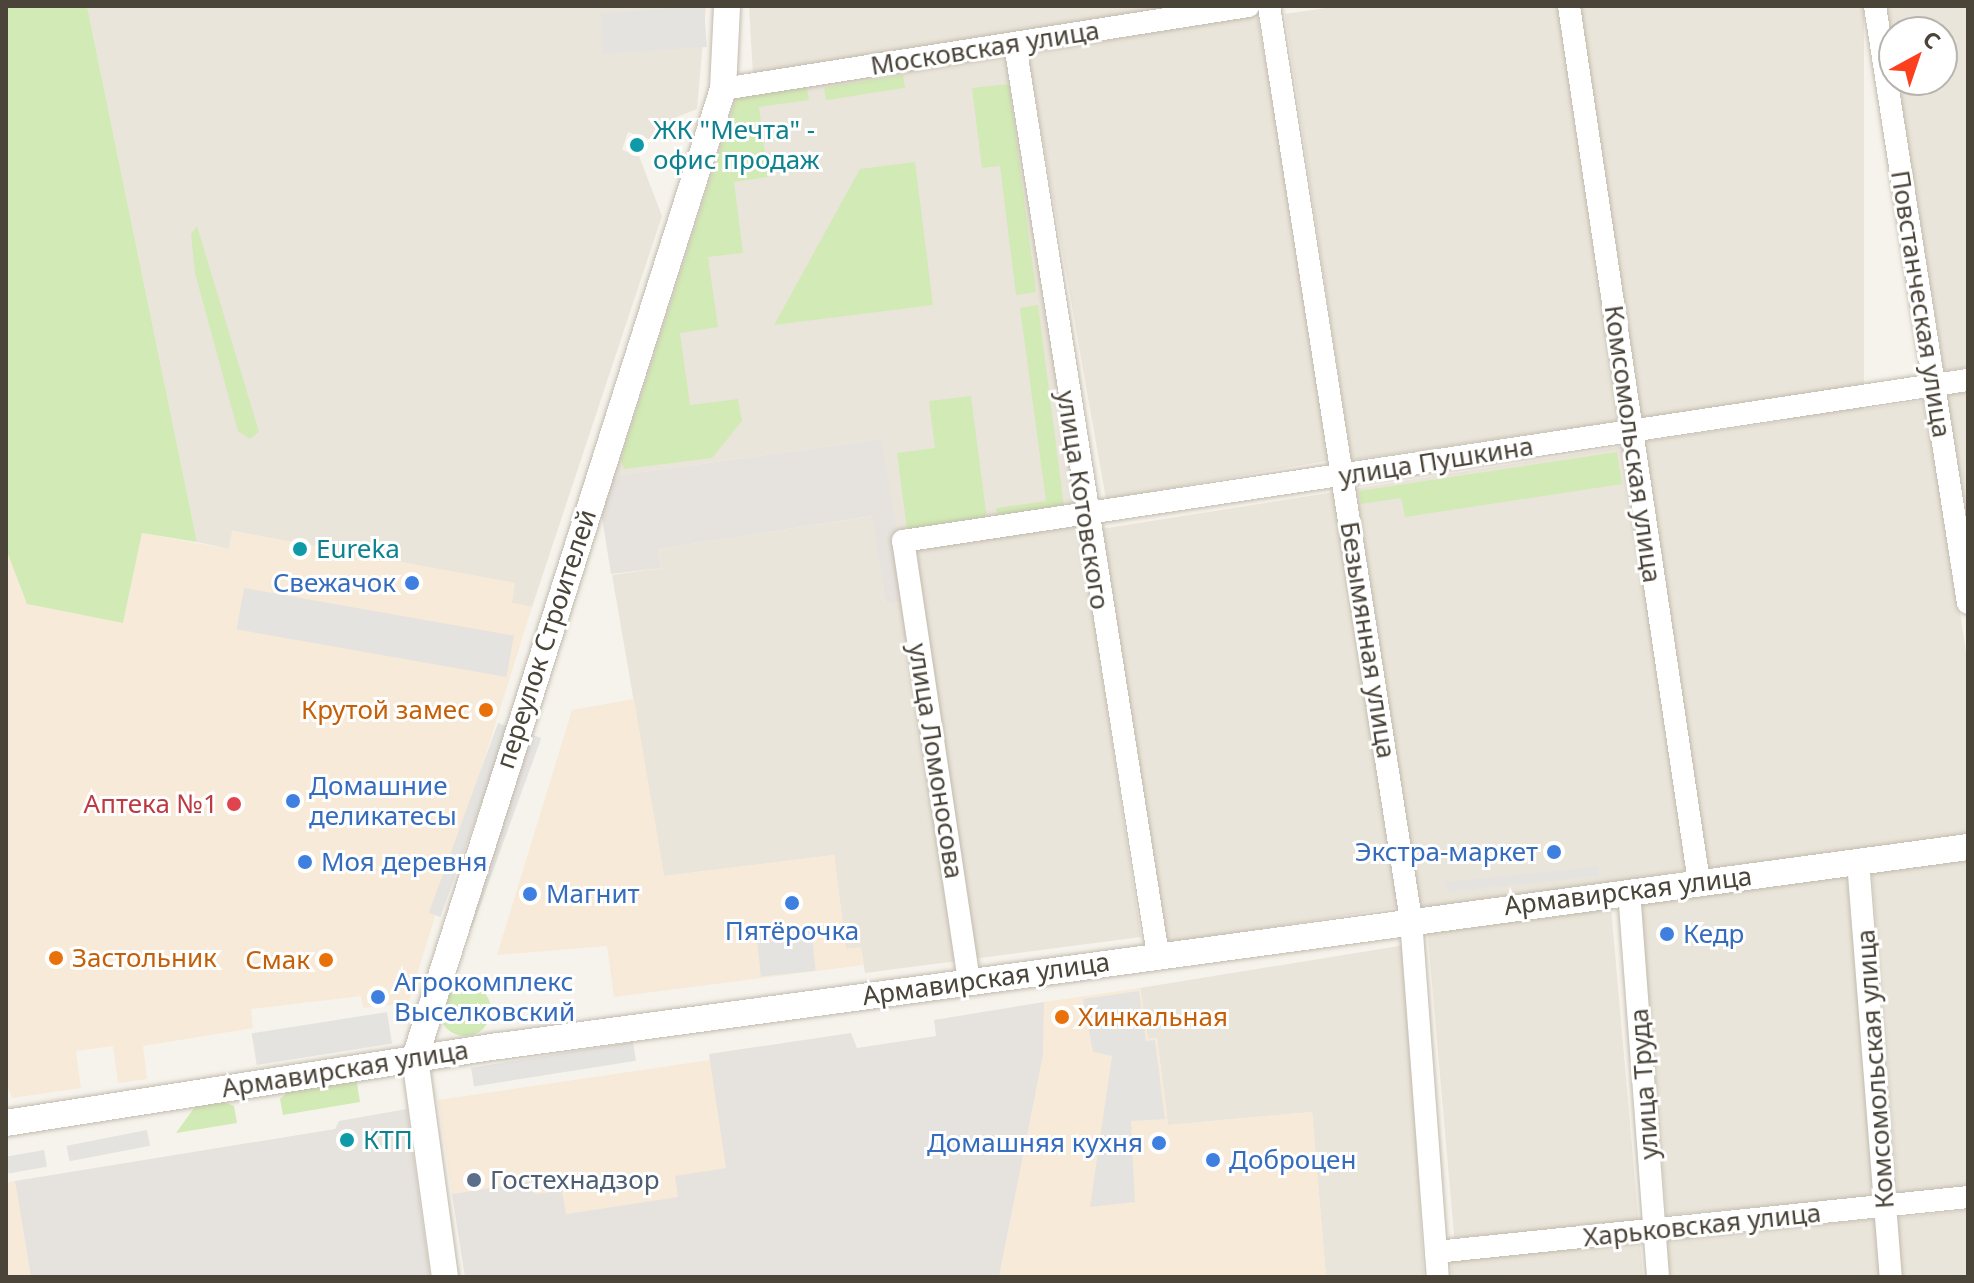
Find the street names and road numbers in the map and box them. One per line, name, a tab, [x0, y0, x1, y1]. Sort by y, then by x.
street label: Московская улица	[868, 15, 1102, 81]
street label: Повстанческая улица	[1884, 168, 1958, 440]
street label: Комсомольская улица	[1598, 303, 1668, 585]
street label: улица Котовского	[1050, 388, 1116, 612]
street label: улица Пушкина	[1337, 430, 1535, 492]
street label: переулок Строителей	[489, 505, 603, 773]
street label: Безымянная улица	[1334, 519, 1402, 761]
street label: улица Ломоносова	[902, 641, 970, 881]
street label: Армавирская улица	[1502, 860, 1754, 922]
street label: Комсомольская улица	[1850, 928, 1900, 1210]
street label: Армавирская улица	[860, 946, 1112, 1012]
street label: улица Труда	[1623, 1007, 1665, 1161]
street label: Армавирская улица	[219, 1034, 471, 1104]
street label: Харьковская улица	[1582, 1197, 1822, 1253]

